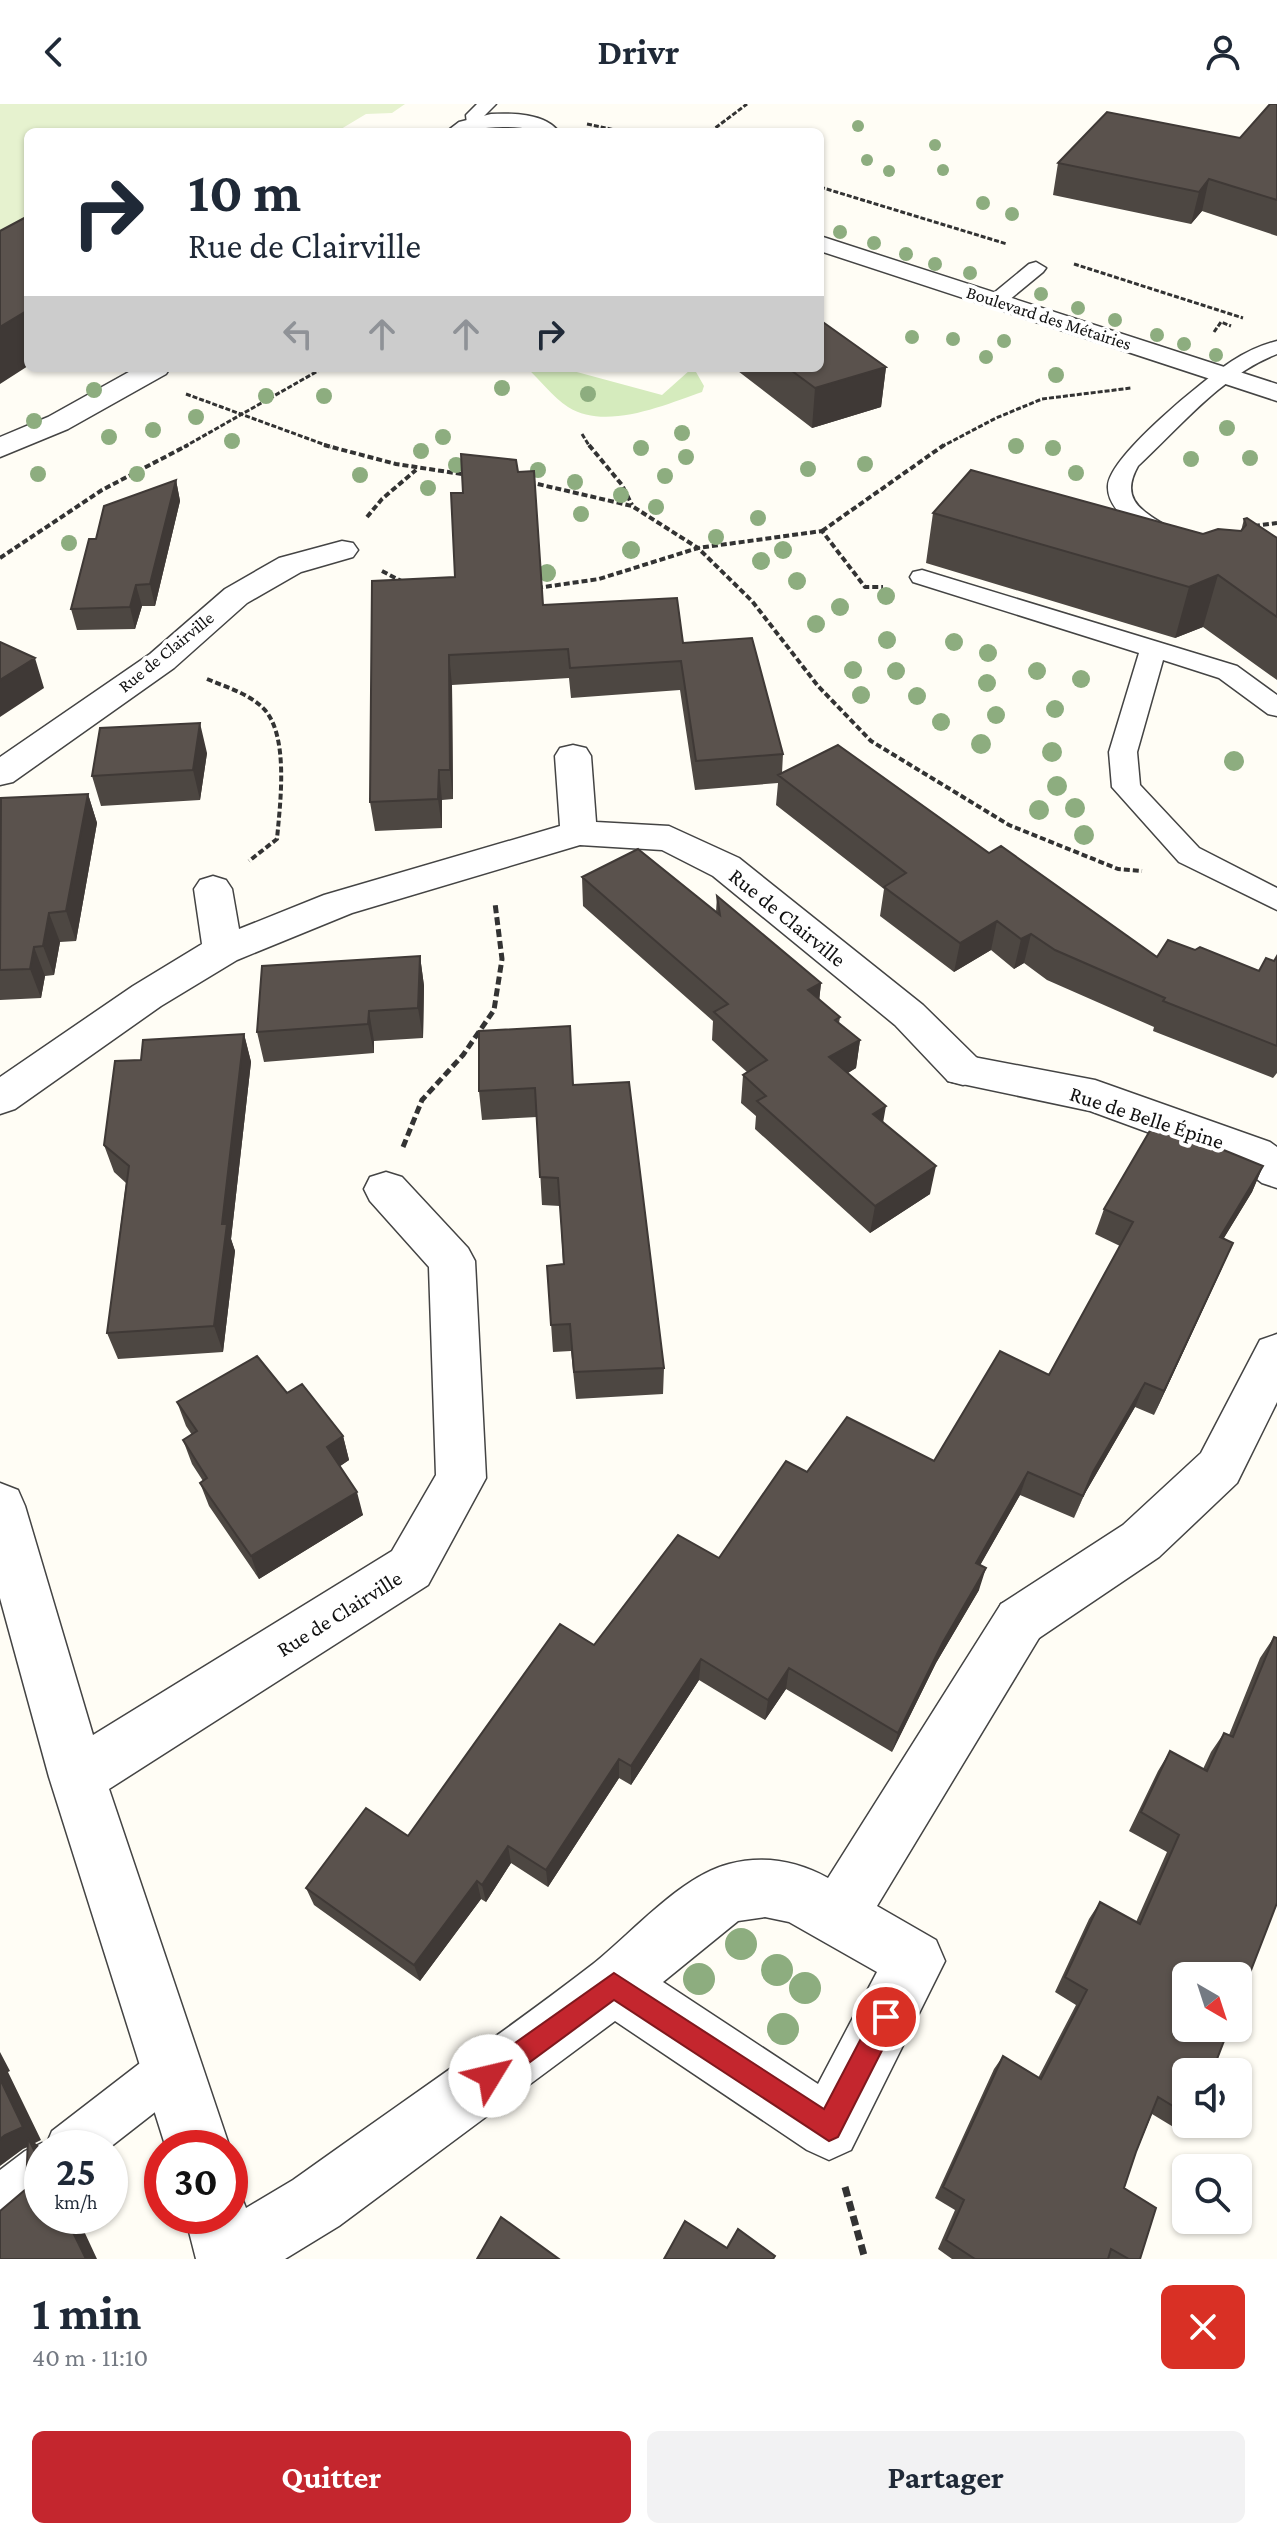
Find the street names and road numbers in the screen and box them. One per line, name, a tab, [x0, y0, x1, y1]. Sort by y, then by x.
street label: Boulevard des Métairies	[964, 282, 1134, 354]
street label: Rue de Clairville	[114, 607, 218, 696]
street label: Rue de Clairville	[724, 863, 851, 972]
street label: Rue de Belle Épine	[1067, 1081, 1227, 1154]
street label: Rue de Clairville	[272, 1565, 406, 1662]

